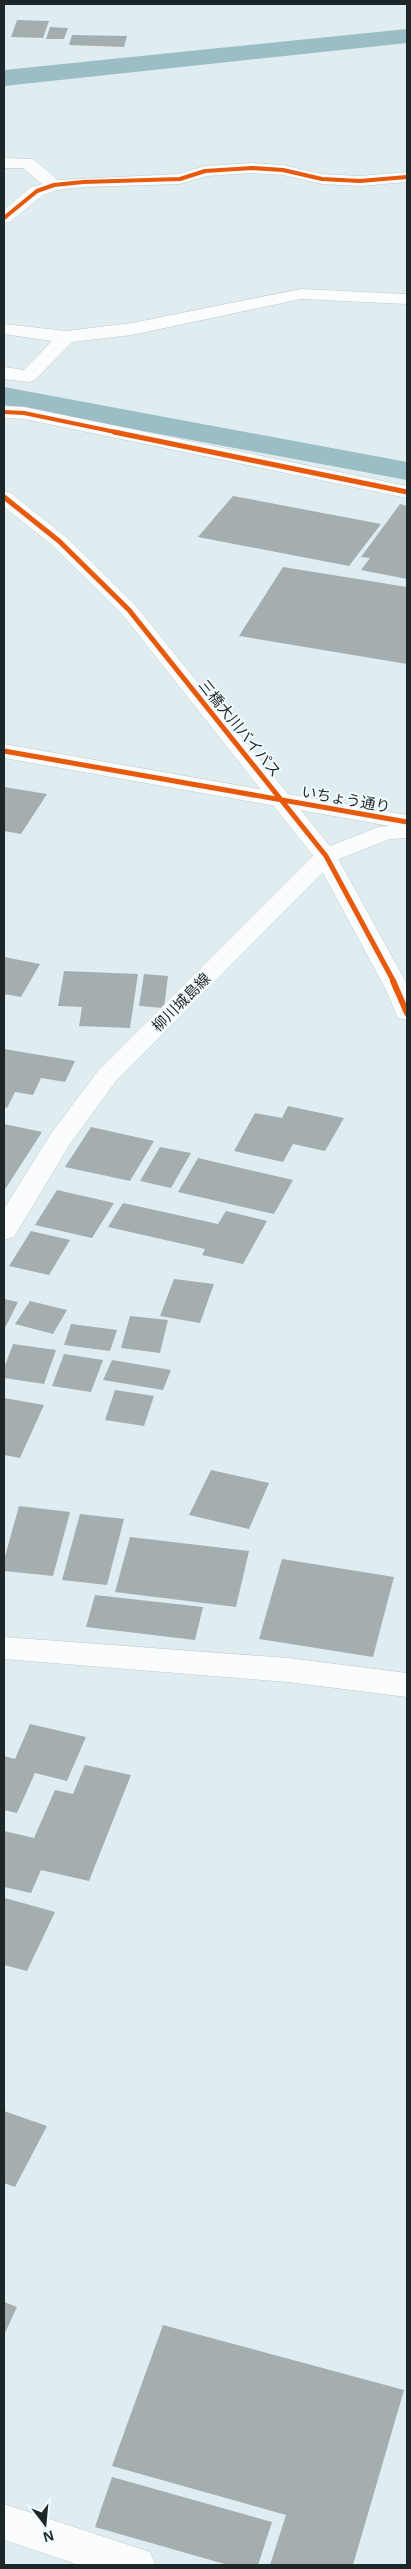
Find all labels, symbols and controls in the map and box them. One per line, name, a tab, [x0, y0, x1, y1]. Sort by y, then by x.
street label: 三橋大川バイパス	[196, 676, 284, 780]
street label: いちょう通り	[300, 783, 392, 815]
street label: 柳川城島線	[148, 969, 214, 1035]
north arrow	[20, 2499, 70, 2549]
text: N	[42, 2527, 56, 2546]

